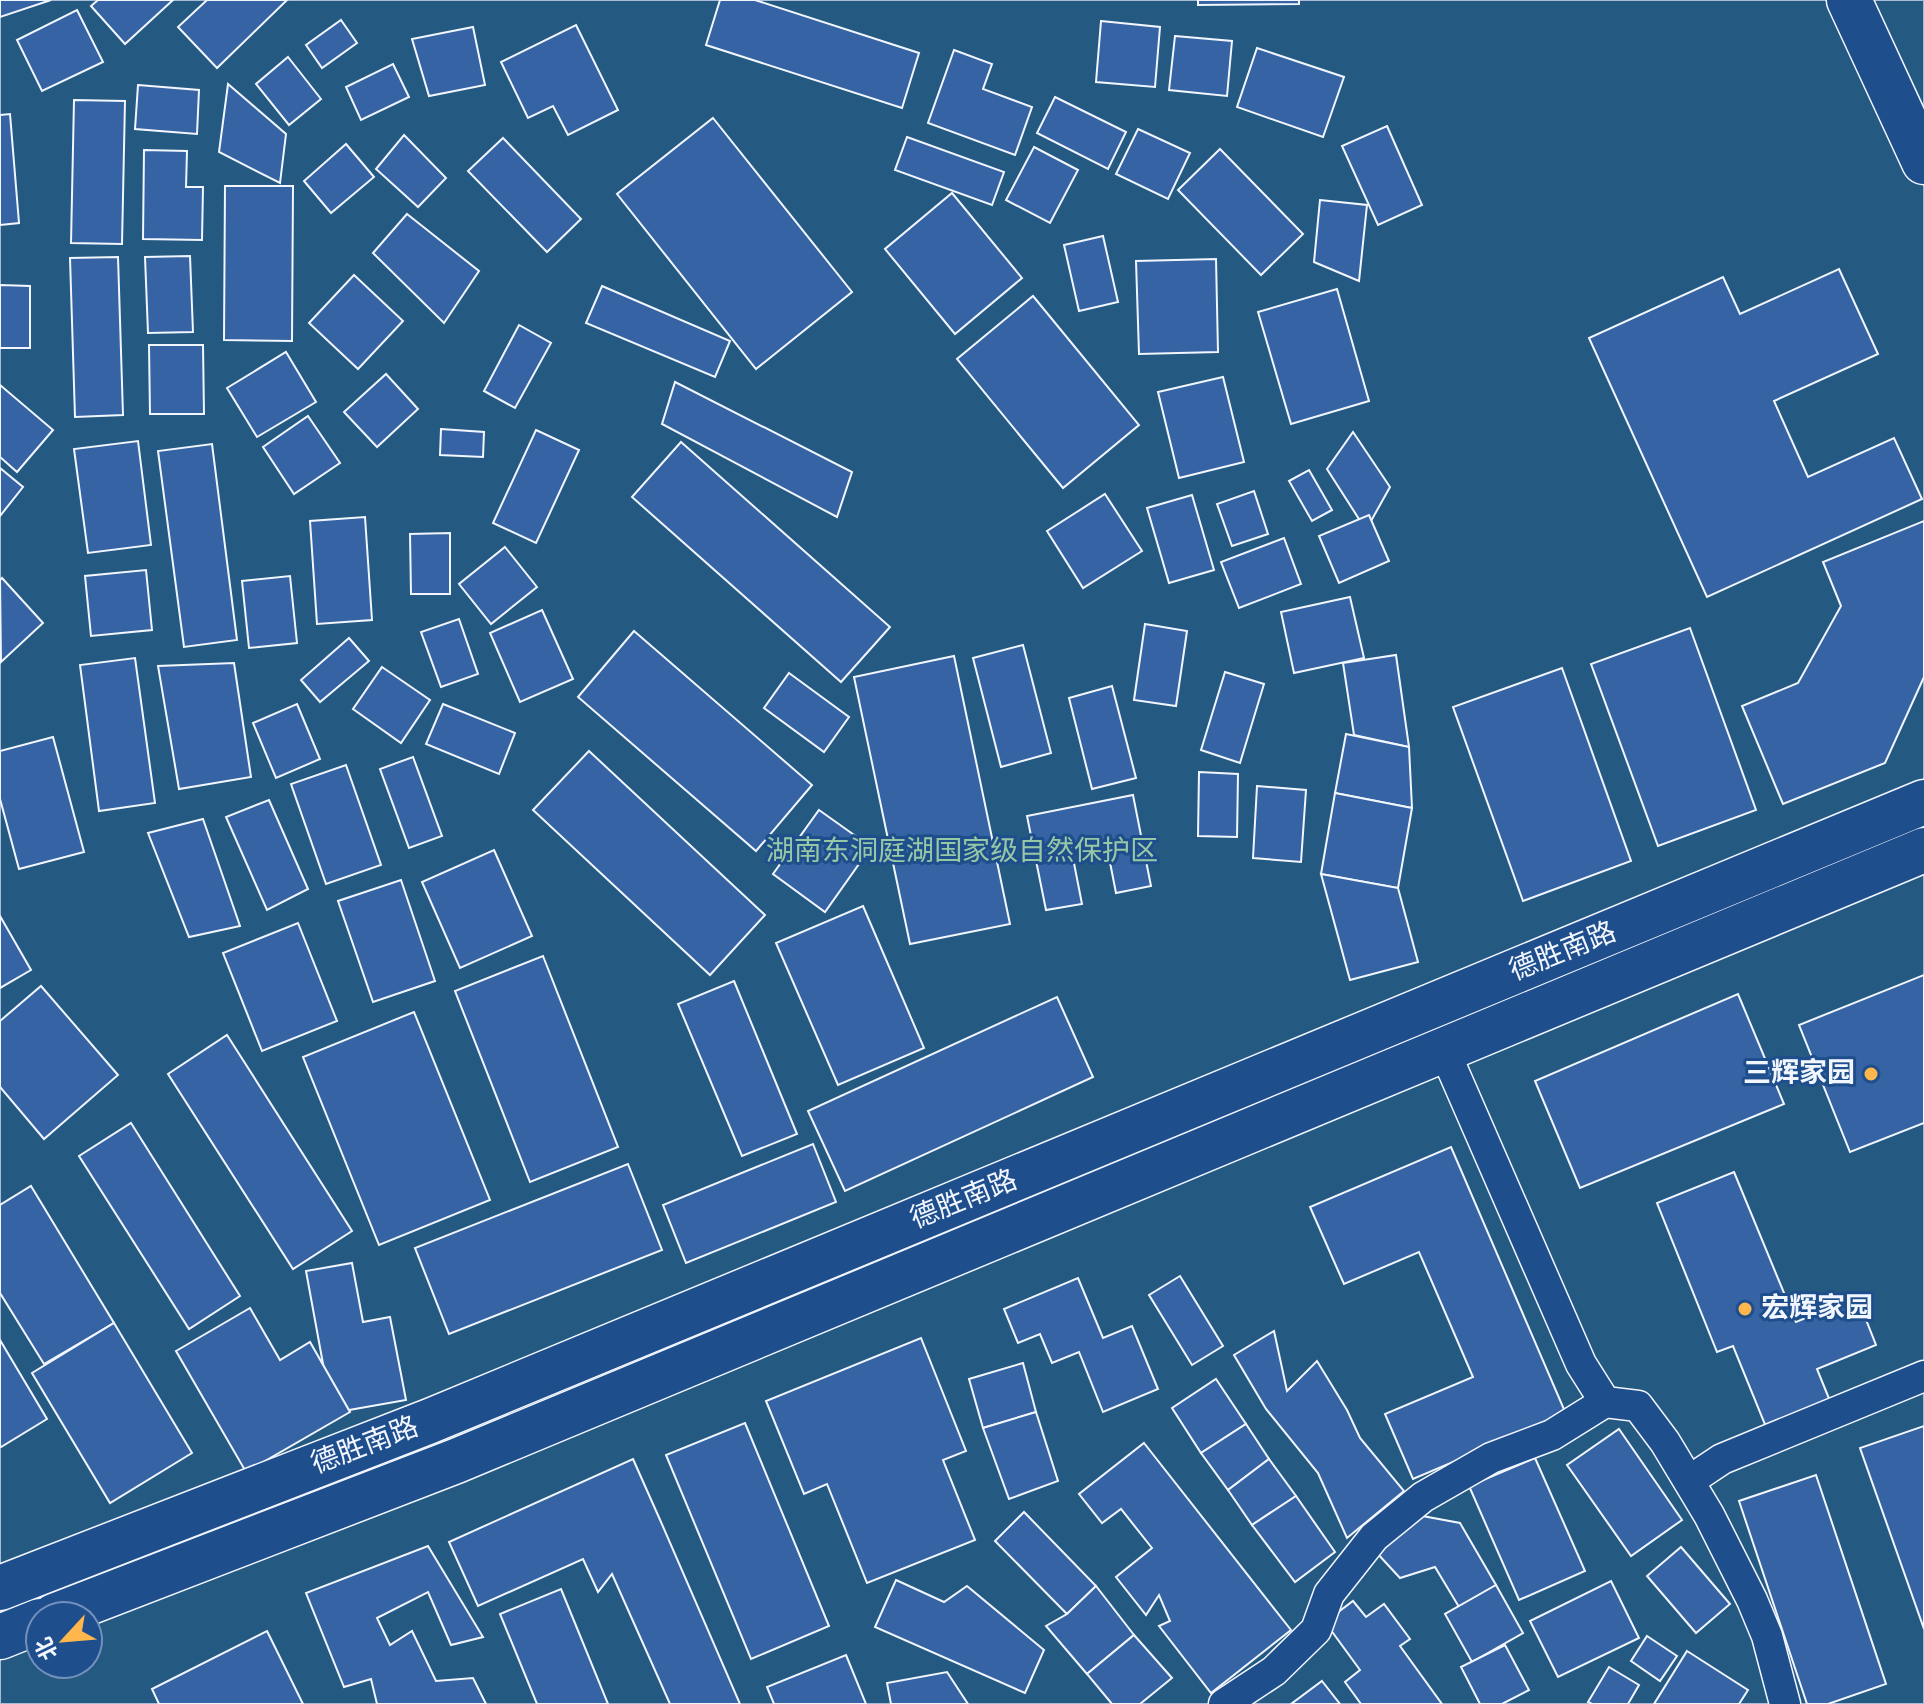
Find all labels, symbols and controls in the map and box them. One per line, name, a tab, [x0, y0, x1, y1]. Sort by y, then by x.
park label: 湖南东洞庭湖国家级自然保护区	[766, 836, 1158, 866]
street label: 德胜南路	[1505, 916, 1620, 986]
place label: 三辉家园	[1743, 1057, 1855, 1088]
marker: 三辉家园	[1862, 1065, 1880, 1083]
street label: 德胜南路	[906, 1164, 1021, 1234]
place label: 宏辉家园	[1761, 1292, 1873, 1323]
marker: 宏辉家园	[1736, 1300, 1754, 1318]
street label: 德胜南路	[307, 1411, 422, 1479]
north arrow	[24, 1600, 104, 1680]
text: 北	[31, 1634, 62, 1663]

